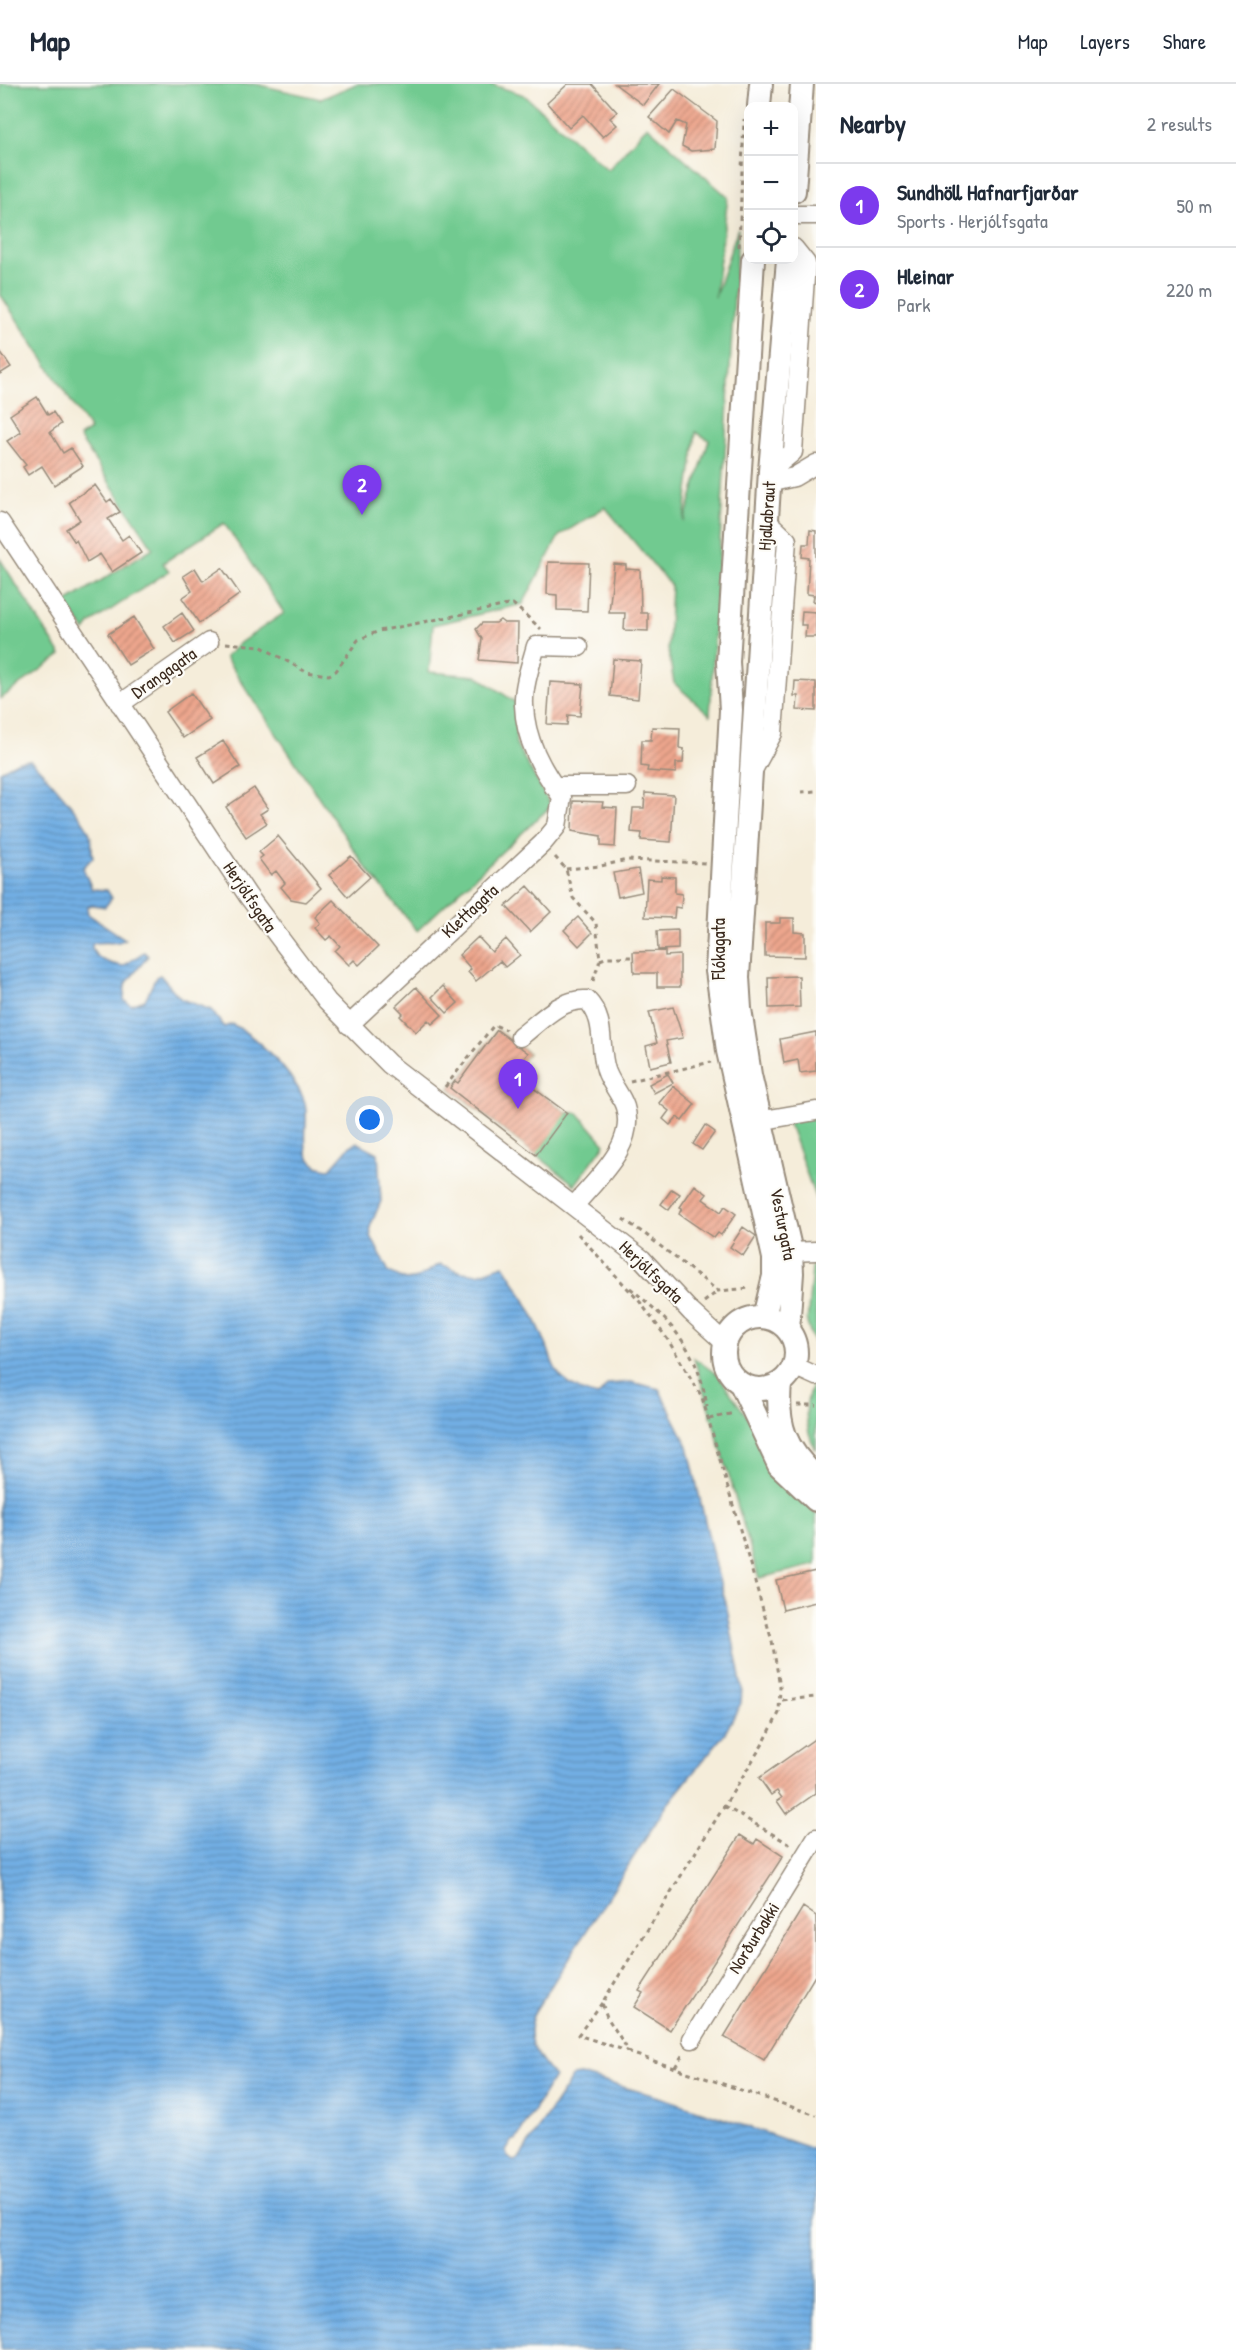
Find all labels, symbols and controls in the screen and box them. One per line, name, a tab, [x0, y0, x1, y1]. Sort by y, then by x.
text: Map	[30, 22, 70, 60]
text: Map	[1018, 27, 1047, 56]
text: Layers	[1080, 27, 1130, 56]
text: Share	[1163, 27, 1206, 56]
map controls	[744, 102, 798, 264]
button: +	[744, 102, 798, 156]
text: Nearby	[840, 106, 906, 141]
text: 2 results	[1147, 110, 1212, 137]
button: −	[744, 156, 798, 210]
text: Sundhöll Hafnarfjarðar	[897, 177, 1078, 207]
text: 1	[856, 192, 863, 219]
text: 50 m	[1176, 192, 1212, 219]
text: Sports · Herjólfsgata	[897, 207, 1048, 234]
button: locate	[744, 210, 798, 264]
text: Hleinar	[897, 261, 954, 291]
text: 2	[855, 276, 864, 303]
text: 220 m	[1166, 276, 1212, 303]
text: Park	[897, 291, 930, 318]
pin: 2	[342, 466, 382, 515]
street label: Hjallabraut	[752, 480, 781, 551]
street label: Drangagata	[126, 641, 201, 704]
street label: Herjólfsgata	[218, 856, 283, 937]
street label: Klettagata	[436, 878, 503, 943]
street label: Flókagata	[706, 918, 731, 981]
pin: 1	[498, 1060, 538, 1109]
your location	[355, 1105, 384, 1134]
street label: Vesturgata	[764, 1186, 803, 1262]
street label: Herjólfsgata	[614, 1235, 689, 1309]
street label: Norðurbakki	[722, 1897, 785, 1978]

